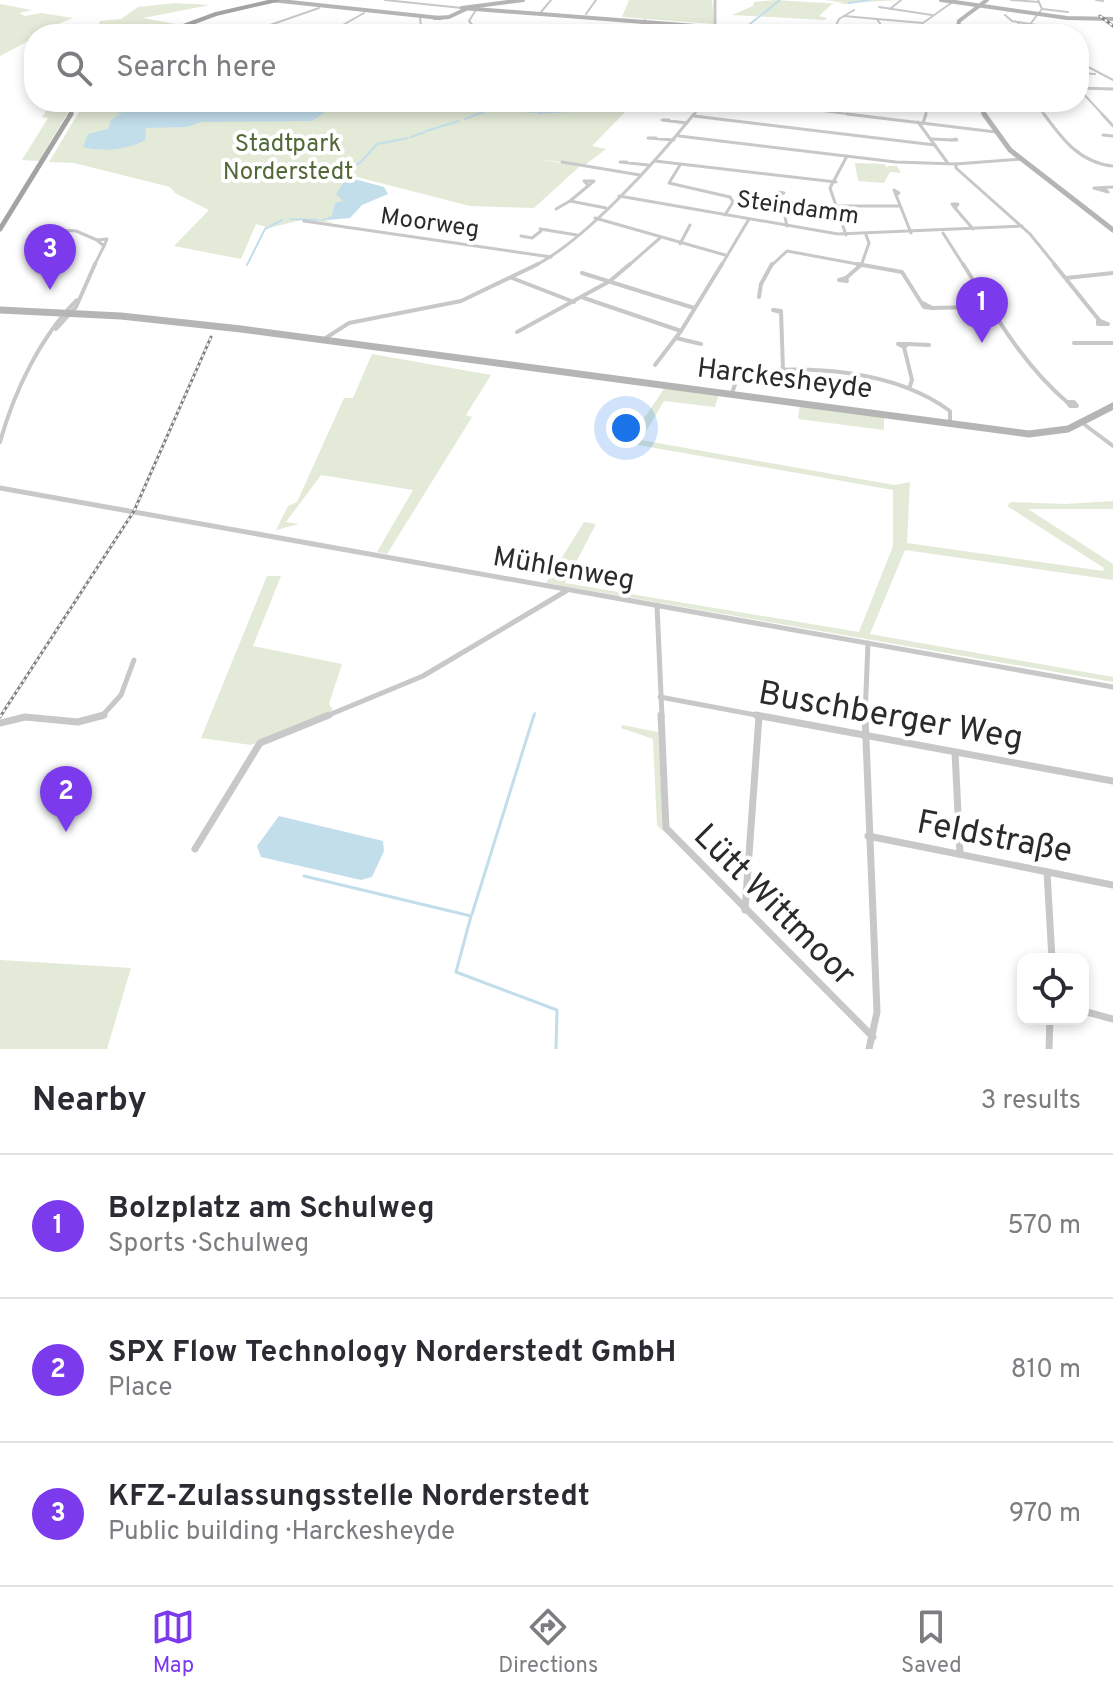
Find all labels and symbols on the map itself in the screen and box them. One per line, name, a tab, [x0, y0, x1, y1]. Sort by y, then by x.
park label: Stadtpark Norderstedt	[223, 130, 353, 188]
street label: Steindamm	[735, 186, 861, 232]
street label: Moorweg	[378, 202, 481, 246]
pin: 3	[24, 224, 76, 290]
pin: 1	[956, 277, 1008, 343]
street label: Harckesheyde	[695, 351, 874, 409]
your location	[606, 408, 646, 448]
street label: Mühlenweg	[490, 540, 637, 600]
street label: Buschberger Weg	[755, 673, 1026, 762]
pin: 2	[40, 766, 92, 832]
street label: Feldstraße	[913, 802, 1076, 875]
street label: Lütt Wittmoor	[683, 816, 864, 997]

